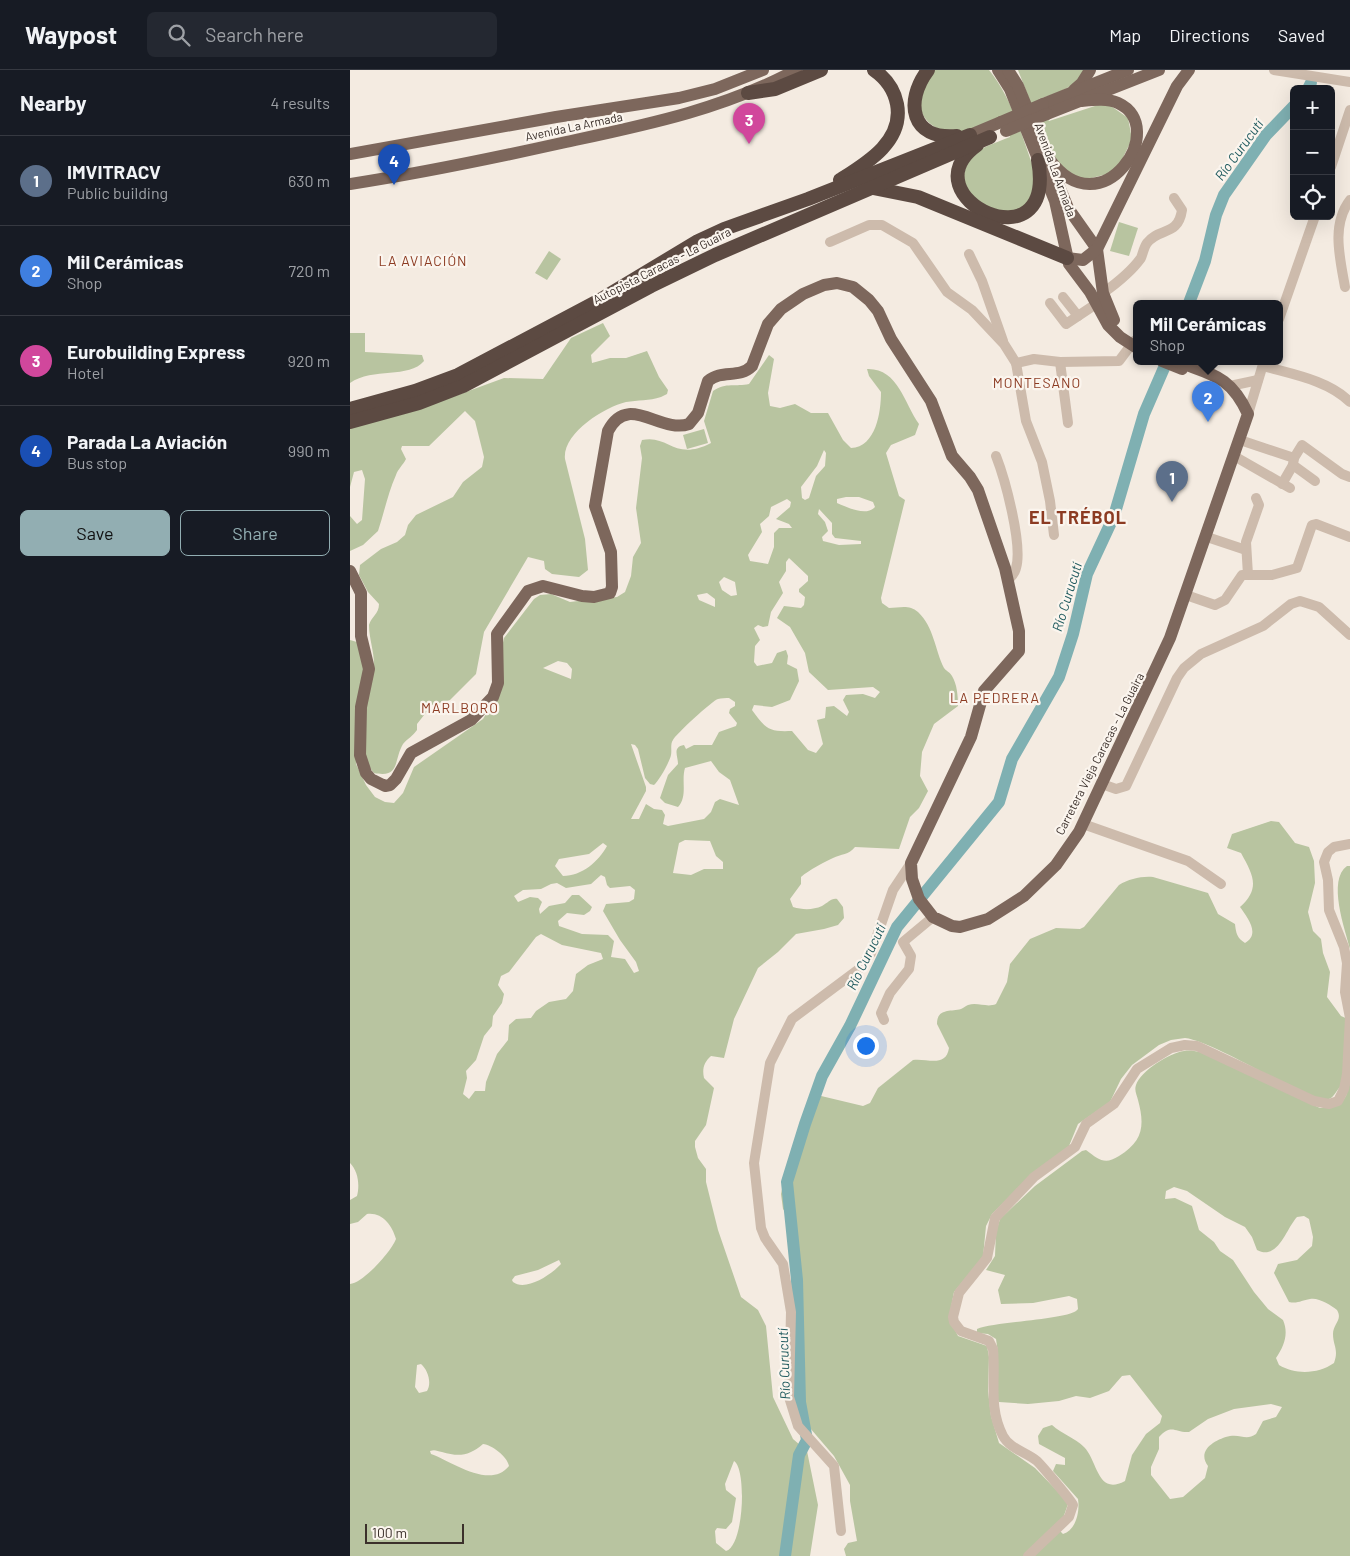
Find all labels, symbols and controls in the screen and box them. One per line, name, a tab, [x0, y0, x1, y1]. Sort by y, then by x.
search box	[147, 12, 497, 57]
text: Waypost	[25, 20, 117, 49]
icon: search	[165, 21, 193, 49]
text: Search here	[205, 23, 304, 46]
text: Map	[1109, 24, 1141, 46]
text: Directions	[1169, 24, 1250, 46]
text: Saved	[1278, 24, 1325, 46]
map controls	[1290, 85, 1335, 220]
button: +	[1290, 85, 1335, 130]
text: Nearby	[20, 90, 86, 115]
text: 4 results	[270, 93, 330, 112]
pin: 3	[733, 103, 765, 144]
street label: Avenida La Armada	[524, 109, 624, 143]
water label: Río Curucutí	[1211, 115, 1267, 184]
street label: Avenida La Armada	[1032, 121, 1079, 219]
button: −	[1290, 130, 1335, 175]
pin: 4	[378, 144, 410, 185]
text: IMVITRACV	[67, 160, 161, 183]
text: 1	[33, 171, 39, 190]
text: 630 m	[288, 171, 330, 190]
button: locate	[1290, 175, 1335, 220]
text: Public building	[67, 183, 168, 202]
street label: Autopista Caracas - La Guaira	[590, 224, 733, 306]
text: Mil Cerámicas	[67, 250, 183, 273]
district label: LA AVIACIÓN	[378, 252, 468, 269]
text: 2	[32, 261, 40, 280]
text: 720 m	[288, 261, 330, 280]
text: Shop	[67, 273, 102, 292]
popup	[1133, 300, 1283, 365]
text: Mil Cerámicas	[1150, 312, 1266, 335]
text: Shop	[1150, 335, 1185, 354]
text: Eurobuilding Express	[67, 340, 245, 363]
text: 3	[32, 351, 40, 370]
text: 920 m	[288, 351, 330, 370]
text: Hotel	[67, 363, 104, 382]
district label: MONTESANO	[993, 374, 1081, 391]
pin: 2	[1192, 381, 1224, 422]
text: Parada La Aviación	[67, 430, 227, 453]
text: 4	[31, 441, 41, 460]
text: 990 m	[288, 441, 330, 460]
text: Bus stop	[67, 453, 127, 472]
pin: 1	[1156, 461, 1188, 502]
district label: EL TRÉBOL	[1029, 506, 1127, 528]
button: Save	[20, 510, 170, 556]
button: Share	[180, 510, 330, 556]
water label: Río Curucutí	[1048, 559, 1085, 633]
street label: Carretera Vieja Caracas - La Guaira	[1052, 670, 1146, 837]
district label: LA PEDRERA	[950, 689, 1040, 706]
district label: MARLBORO	[421, 699, 499, 716]
water label: Río Curucutí	[842, 920, 889, 993]
your location	[853, 1033, 879, 1059]
water label: Río Curucutí	[774, 1327, 793, 1400]
scale bar	[365, 1521, 464, 1544]
text: 100 m	[372, 1524, 407, 1541]

